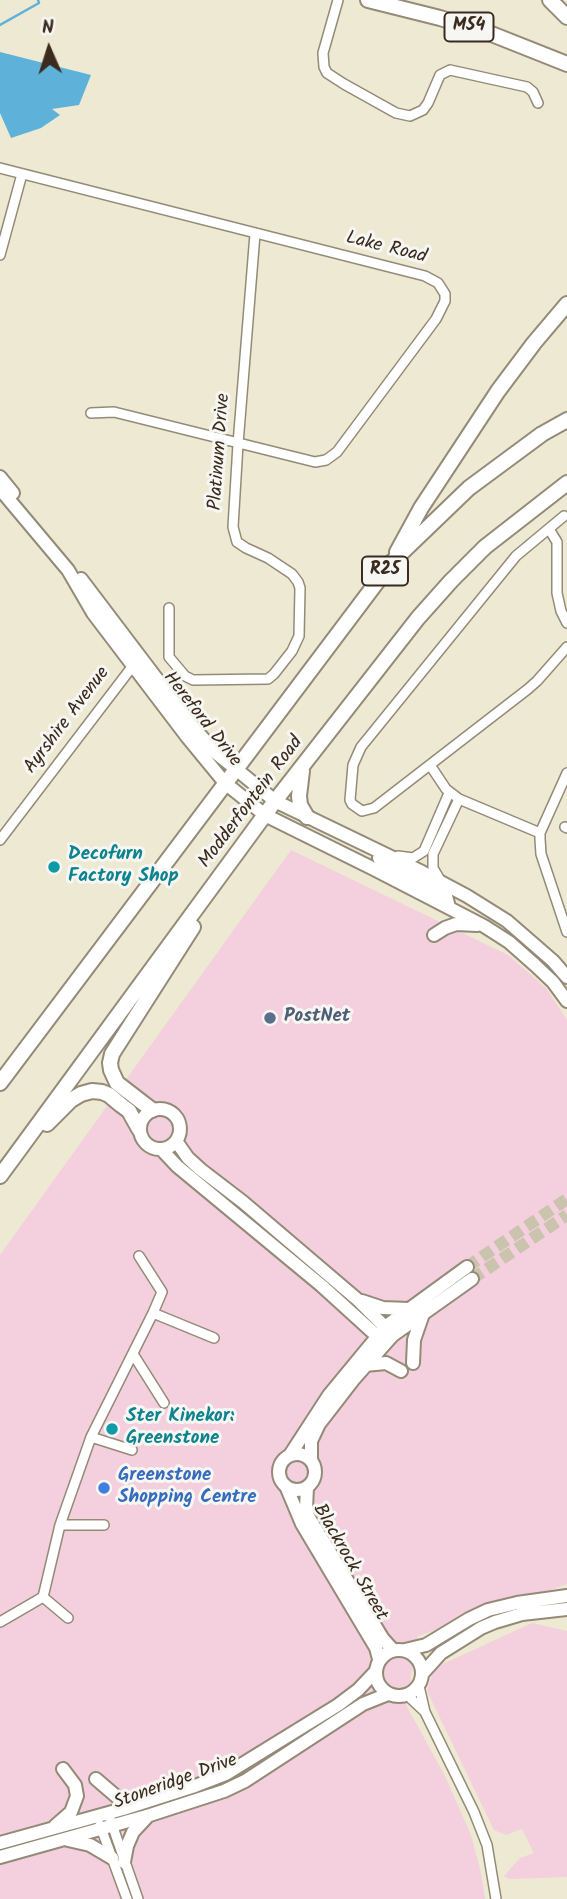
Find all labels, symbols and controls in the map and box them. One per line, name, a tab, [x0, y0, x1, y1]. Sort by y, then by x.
road number: M54	[444, 12, 494, 42]
text: N	[41, 13, 55, 43]
north arrow	[14, 14, 84, 84]
street label: Lake Road	[343, 228, 429, 270]
street label: Platinum Drive	[206, 393, 236, 511]
road number: R25	[362, 556, 408, 586]
street label: Ayrshire Avenue	[20, 663, 116, 779]
street label: Hereford Drive	[157, 668, 245, 772]
street label: Modderfontein Road	[195, 732, 309, 874]
place label: Decofurn Factory Shop	[68, 845, 179, 889]
marker: Decofurn Factory Shop	[46, 859, 62, 875]
place label: PostNet	[284, 1007, 350, 1029]
marker: PostNet	[262, 1010, 278, 1026]
place label: Ster Kinekor: Greenstone	[126, 1407, 234, 1451]
marker: Ster Kinekor: Greenstone	[104, 1421, 120, 1437]
place label: Greenstone Shopping Centre	[118, 1466, 256, 1510]
marker: Greenstone Shopping Centre	[96, 1480, 112, 1496]
street label: Blackrock Street	[306, 1501, 392, 1625]
street label: Stoneridge Drive	[111, 1750, 241, 1816]

